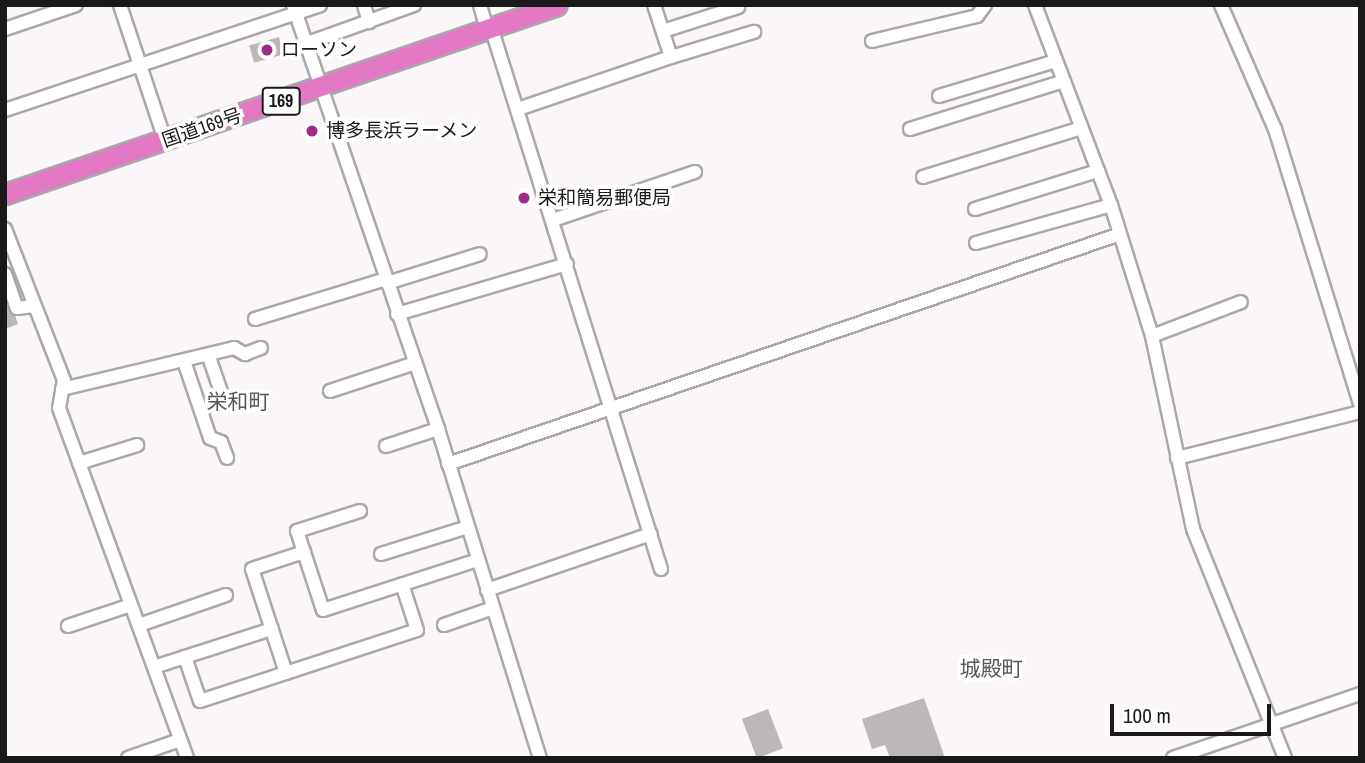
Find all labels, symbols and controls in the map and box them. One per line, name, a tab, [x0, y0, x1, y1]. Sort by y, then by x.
place label: ローソン	[281, 39, 357, 61]
marker: ローソン	[259, 42, 275, 58]
road number: 169	[260, 86, 302, 116]
street label: 国道169号	[159, 104, 245, 152]
place label: 博多長浜ラーメン	[326, 120, 478, 142]
marker: 博多長浜ラーメン	[304, 123, 320, 139]
place label: 栄和簡易郵便局	[538, 187, 671, 209]
marker: 栄和簡易郵便局	[516, 190, 532, 206]
district label: 栄和町	[207, 389, 269, 415]
district label: 城殿町	[960, 656, 1022, 682]
scale bar	[1113, 690, 1274, 734]
text: 100 m	[1123, 701, 1171, 730]

